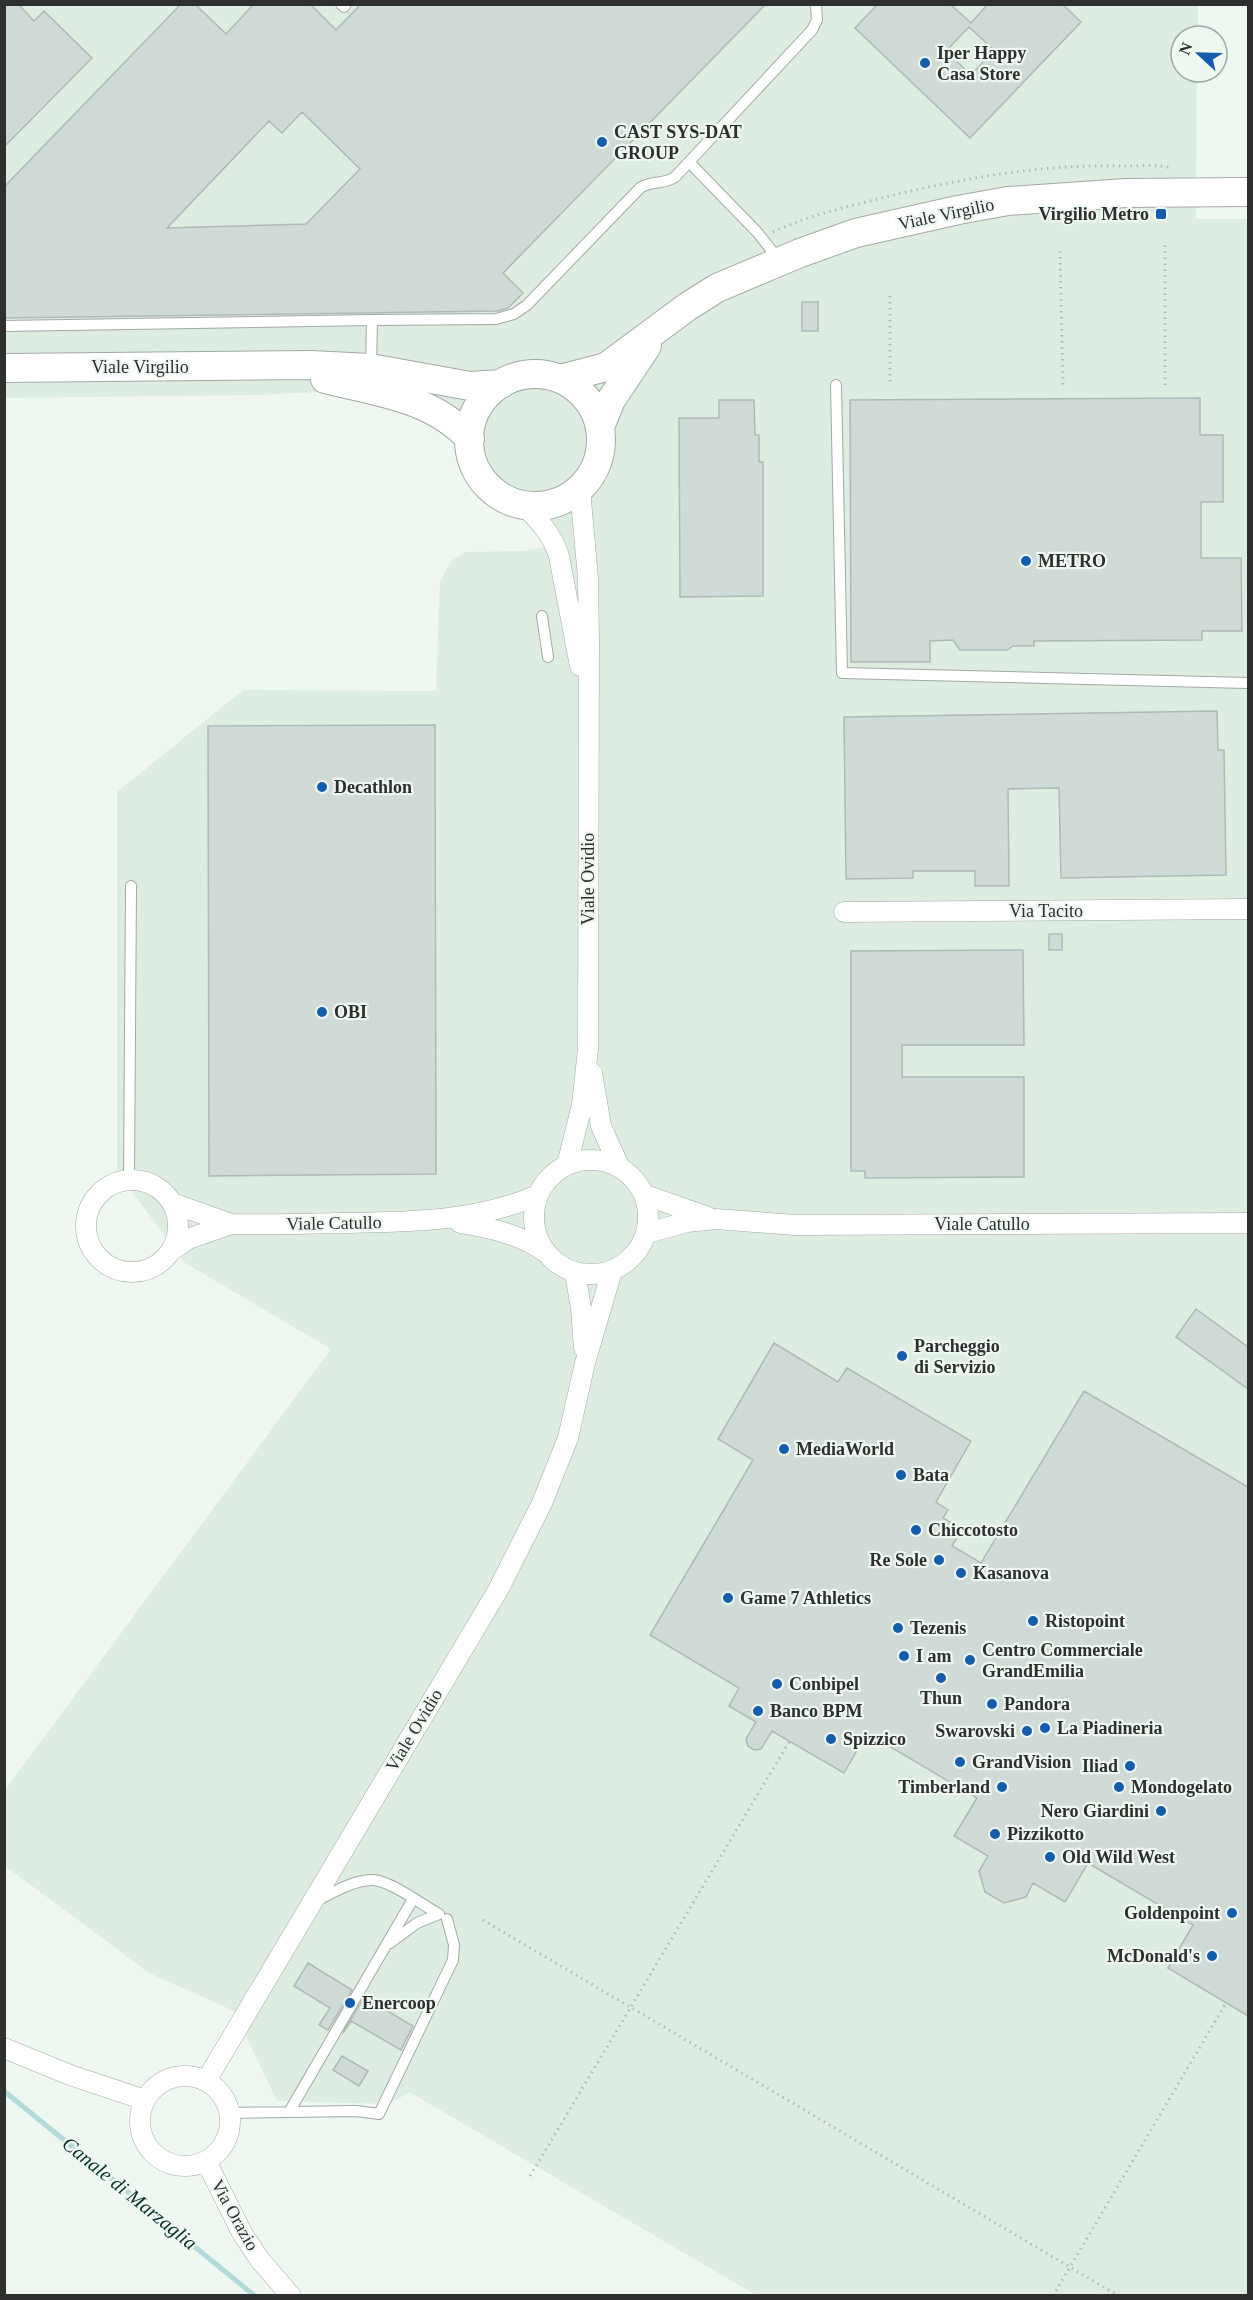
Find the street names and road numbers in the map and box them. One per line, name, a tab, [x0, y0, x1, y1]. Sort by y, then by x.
street label: Viale Virgilio	[896, 194, 996, 234]
street label: Viale Virgilio	[91, 357, 189, 377]
street label: Viale Ovidio	[578, 833, 598, 925]
street label: Via Tacito	[1009, 901, 1083, 921]
street label: Viale Catullo	[286, 1212, 382, 1234]
street label: Viale Catullo	[934, 1214, 1030, 1234]
street label: Viale Ovidio	[382, 1685, 446, 1775]
street label: Via Orazio	[207, 2176, 263, 2254]

